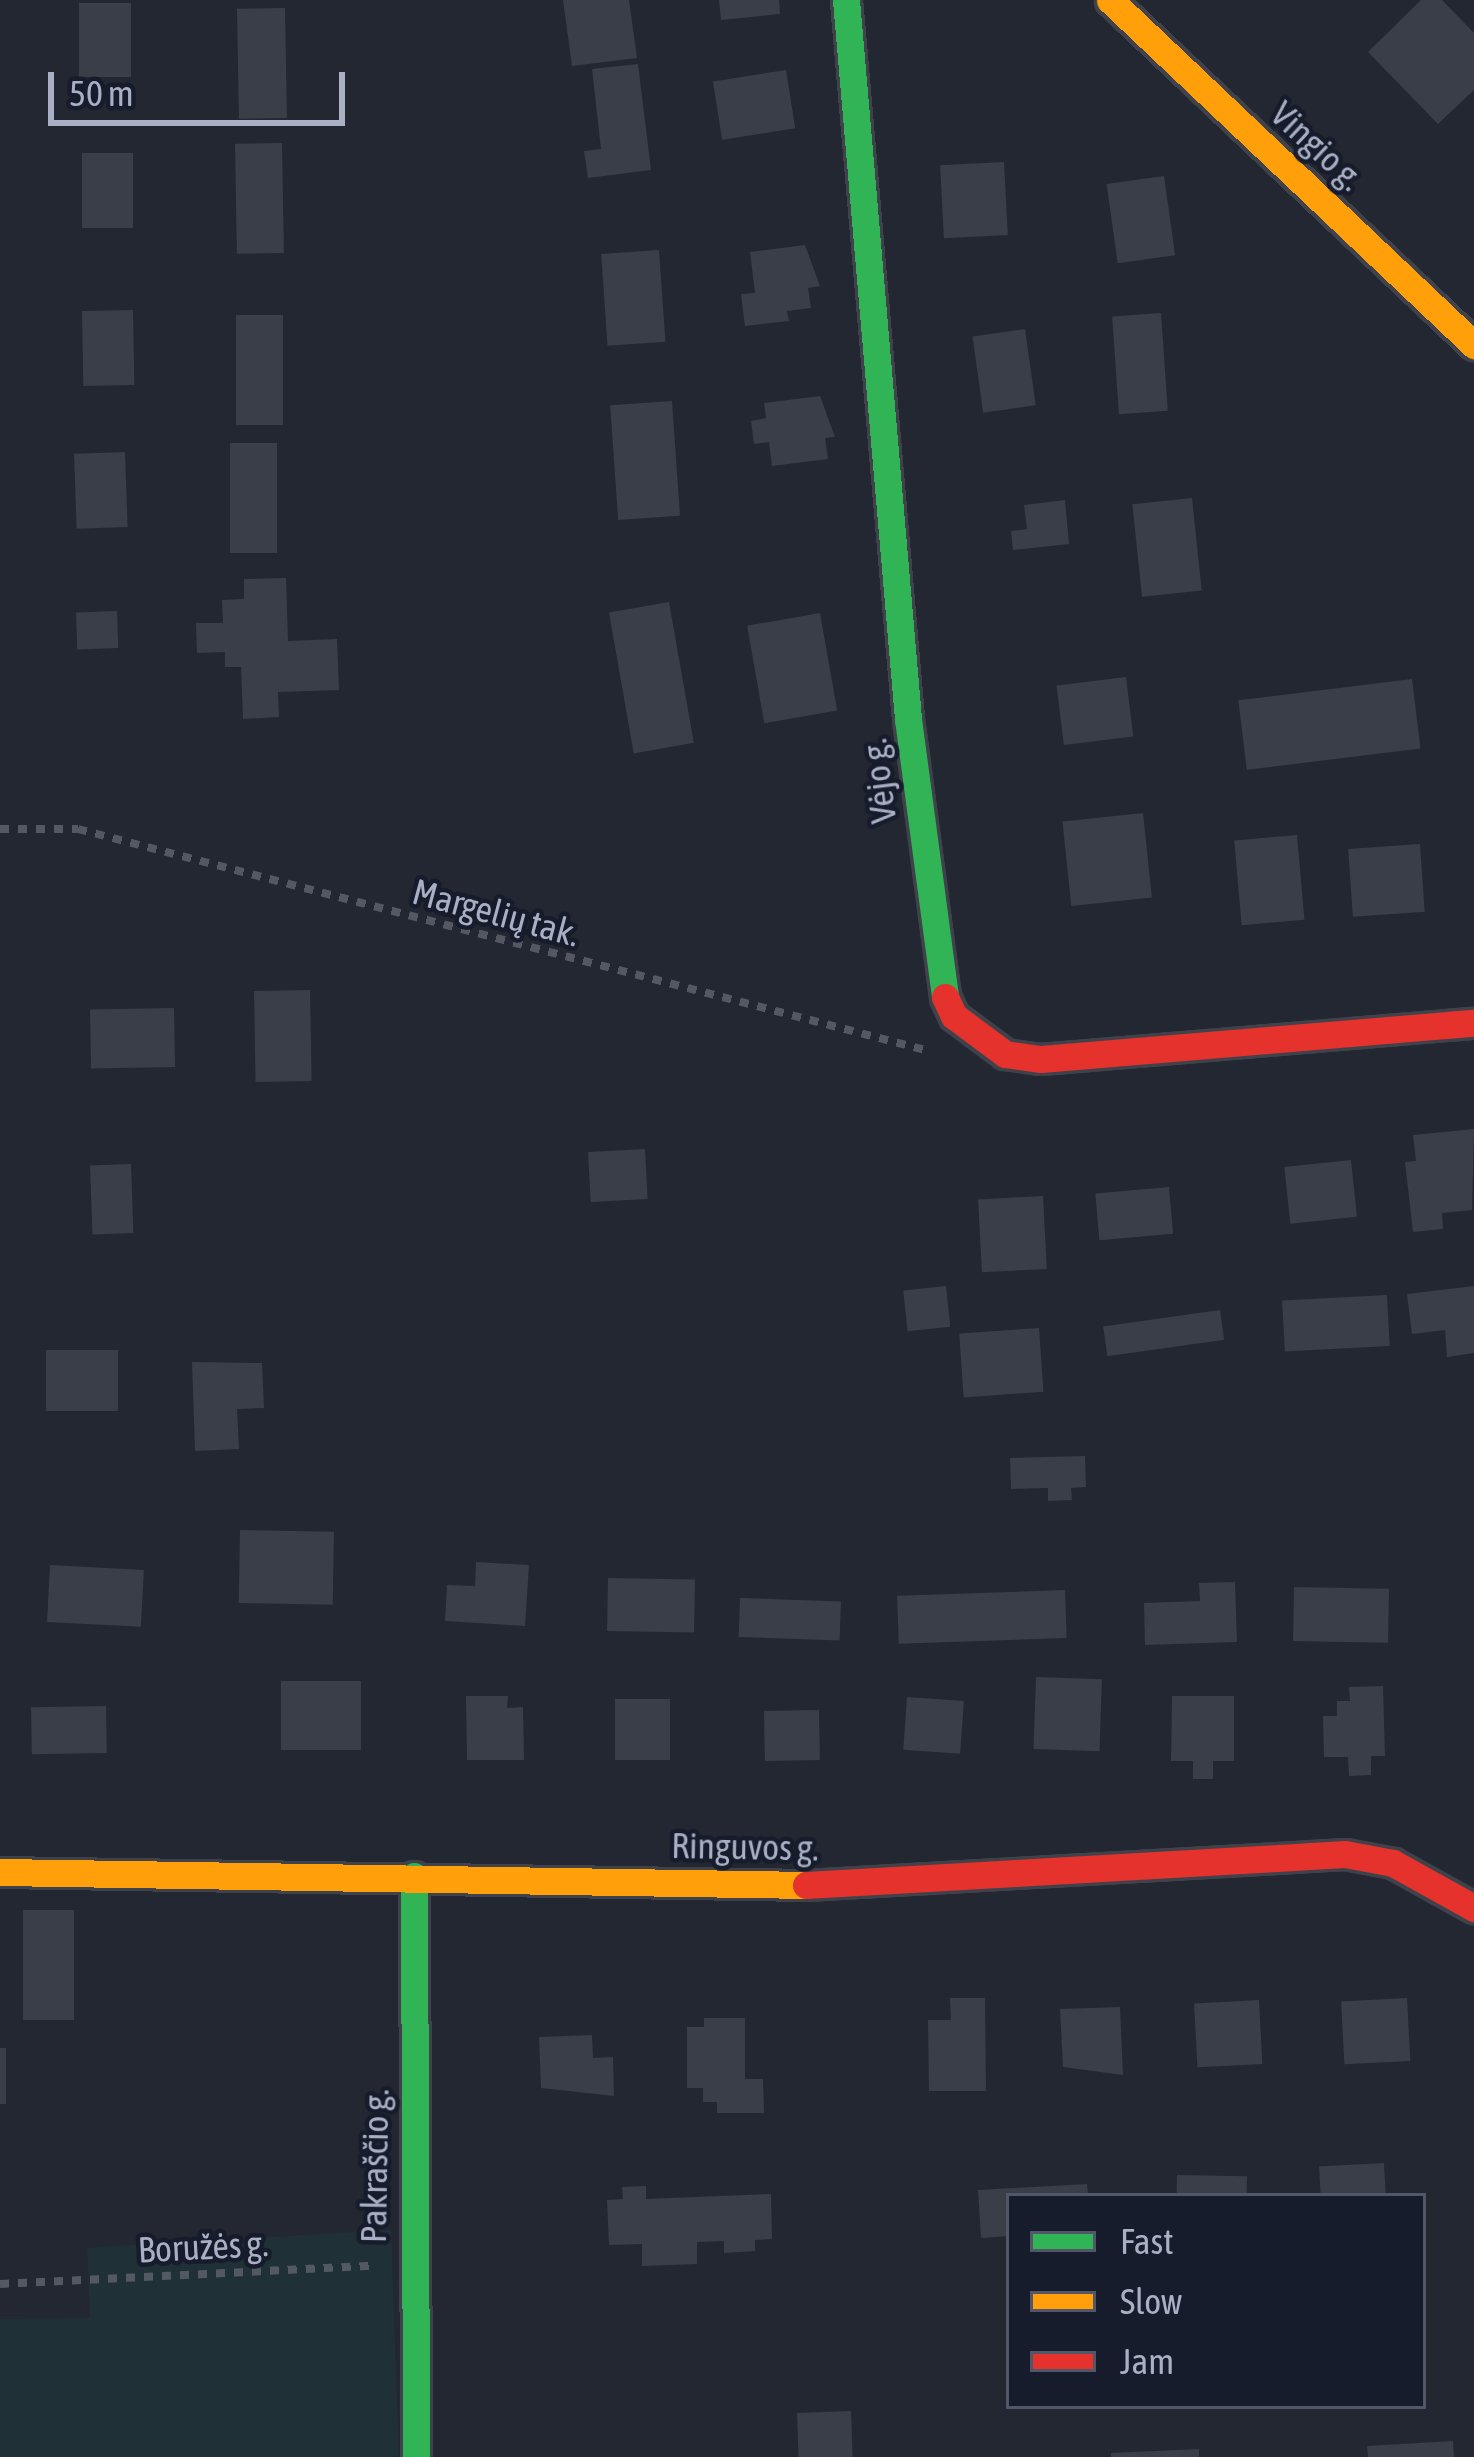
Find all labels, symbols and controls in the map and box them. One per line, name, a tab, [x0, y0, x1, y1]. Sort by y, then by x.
scale bar	[54, 48, 351, 122]
text: 50 m	[69, 72, 134, 114]
street label: Vingio g.	[1262, 92, 1372, 200]
street label: Vėjo g.	[852, 736, 906, 826]
street label: Margelių tak.	[408, 870, 584, 956]
street label: Ringuvos g.	[671, 1824, 819, 1870]
street label: Pakraščio g.	[352, 2089, 398, 2243]
legend	[1006, 2193, 1426, 2409]
text: Fast	[1120, 2220, 1174, 2262]
street label: Boružės g.	[137, 2222, 269, 2272]
text: Slow	[1120, 2280, 1182, 2322]
text: Jam	[1120, 2340, 1174, 2382]

